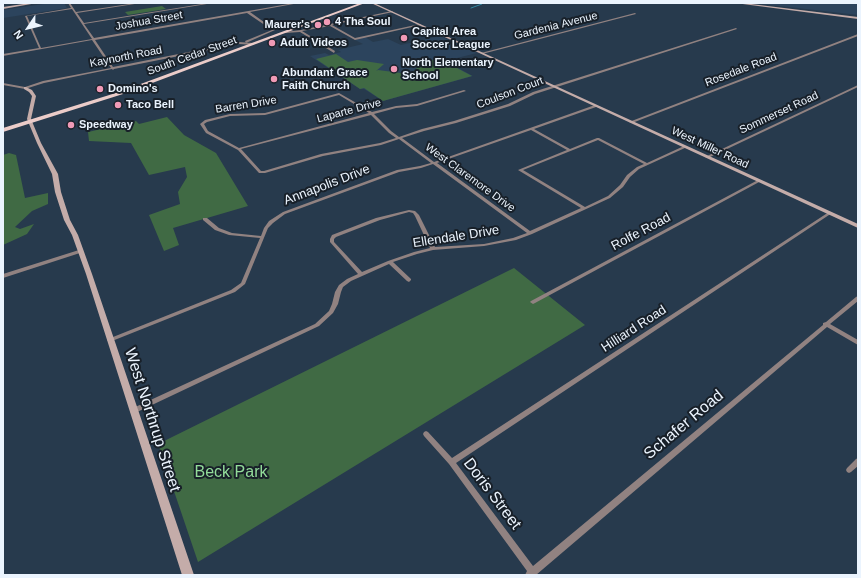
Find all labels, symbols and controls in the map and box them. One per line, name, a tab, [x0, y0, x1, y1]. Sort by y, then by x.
north arrow	[8, 8, 48, 48]
street label: Joshua Street	[114, 9, 184, 33]
street label: Gardenia Avenue	[513, 9, 599, 43]
place label: 4 Tha Soul	[335, 15, 391, 29]
marker: 4 Tha Soul	[322, 17, 332, 27]
place label: Maurer's	[265, 18, 310, 32]
marker: Maurer's	[313, 20, 323, 30]
place label: Capital Area Soccer League	[412, 25, 490, 51]
text: N	[11, 28, 25, 42]
marker: Capital Area Soccer League	[399, 33, 409, 43]
street label: South Cedar Street	[145, 34, 239, 78]
place label: Adult Videos	[280, 36, 347, 50]
marker: Adult Videos	[267, 38, 277, 48]
street label: Kaynorth Road	[89, 44, 163, 70]
street label: Rosedale Road	[703, 50, 779, 90]
place label: North Elementary School	[402, 56, 494, 82]
marker: North Elementary School	[389, 64, 399, 74]
place label: Abundant Grace Faith Church	[282, 66, 368, 92]
marker: Abundant Grace Faith Church	[269, 74, 279, 84]
street label: Coulson Court	[475, 74, 545, 112]
place label: Domino's	[108, 82, 158, 96]
marker: Domino's	[95, 84, 105, 94]
street label: Sommerset Road	[737, 89, 821, 137]
street label: Barren Drive	[214, 94, 278, 116]
street label: Laparte Drive	[315, 96, 383, 126]
place label: Taco Bell	[126, 98, 174, 112]
marker: Taco Bell	[113, 100, 123, 110]
place label: Speedway	[79, 118, 133, 132]
marker: Speedway	[66, 120, 76, 130]
street label: West Miller Road	[669, 124, 751, 172]
street label: West Claremore Drive	[422, 141, 518, 215]
street label: Annapolis Drive	[282, 161, 372, 209]
street label: Rolfe Road	[609, 210, 673, 254]
street label: Ellendale Drive	[412, 222, 500, 252]
street label: Hilliard Road	[599, 302, 669, 356]
street label: West Northrup Street	[120, 346, 184, 494]
street label: Schafer Road	[640, 386, 728, 464]
street label: Doris Street	[459, 454, 525, 534]
park label: Beck Park	[195, 463, 267, 483]

